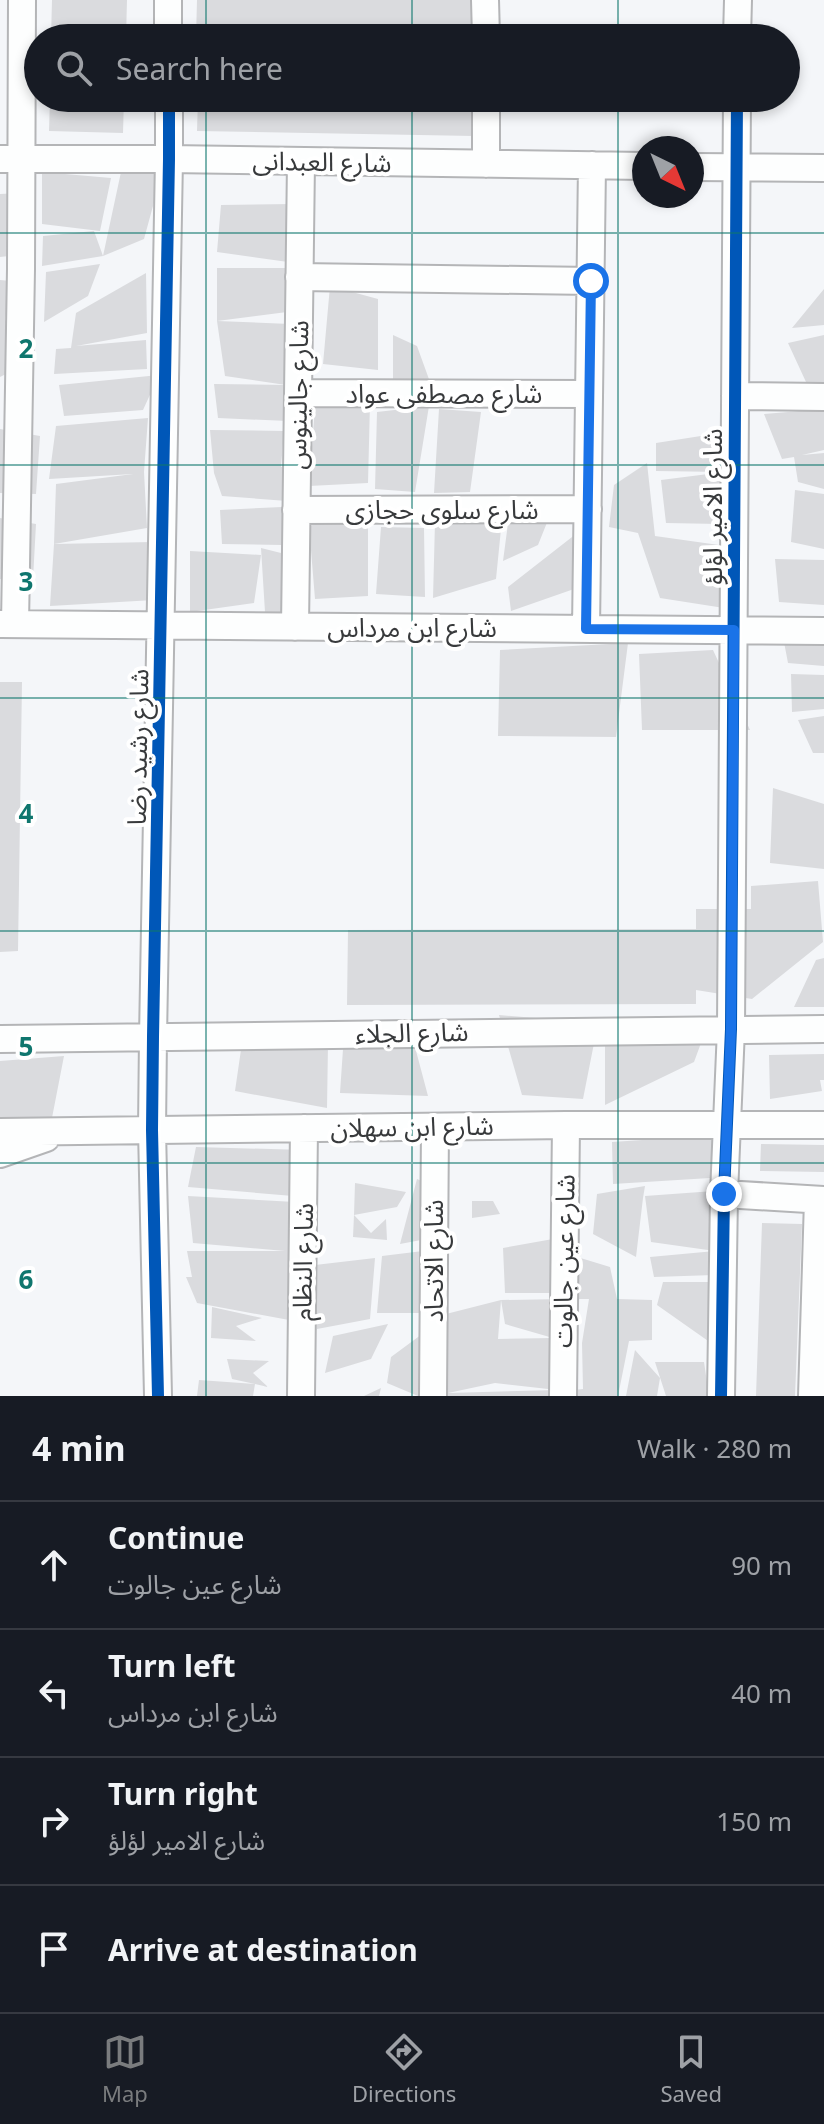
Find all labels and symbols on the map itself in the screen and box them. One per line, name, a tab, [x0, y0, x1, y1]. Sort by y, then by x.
north arrow	[632, 136, 704, 208]
street label: شارع العبدانى	[252, 142, 392, 182]
route start	[573, 263, 609, 299]
street label: شارع جالينوس	[278, 320, 318, 470]
text: 2	[19, 330, 34, 366]
street label: شارع مصطفى عواد	[346, 375, 542, 413]
street label: شارع الامير لؤلؤ	[694, 428, 732, 586]
street label: شارع سلوى حجازى	[345, 491, 539, 529]
text: 3	[19, 563, 33, 599]
street label: شارع ابن مرداس	[327, 609, 497, 647]
street label: شارع رشيد رضا	[118, 668, 158, 826]
text: 4	[19, 795, 34, 831]
street label: شارع الجلاء	[355, 1013, 469, 1053]
text: 5	[19, 1028, 33, 1064]
street label: شارع ابن سهلان	[330, 1107, 494, 1147]
street label: شارع عين جالوت	[543, 1174, 585, 1348]
route end	[706, 1176, 742, 1212]
street label: شارع الاتحاد	[415, 1199, 453, 1323]
street label: شارع النظام	[283, 1203, 324, 1321]
text: 6	[19, 1261, 34, 1297]

